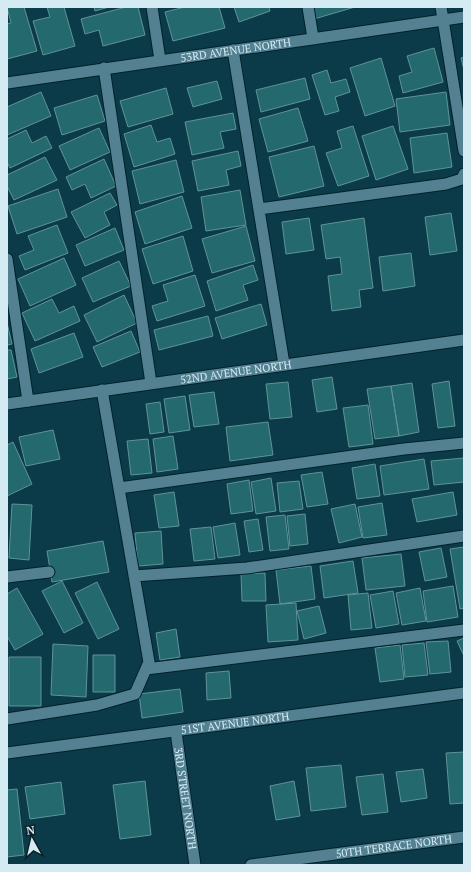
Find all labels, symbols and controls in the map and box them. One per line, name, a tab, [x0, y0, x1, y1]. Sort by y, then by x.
street label: 53RD AVENUE NORTH	[179, 35, 292, 65]
street label: 52ND AVENUE NORTH	[179, 357, 292, 387]
street label: 51ST AVENUE NORTH	[180, 709, 290, 737]
street label: 3RD STREET NORTH	[171, 746, 200, 850]
north arrow	[12, 820, 52, 860]
text: N	[26, 822, 36, 838]
street label: 50TH TERRACE NORTH	[335, 832, 453, 861]

